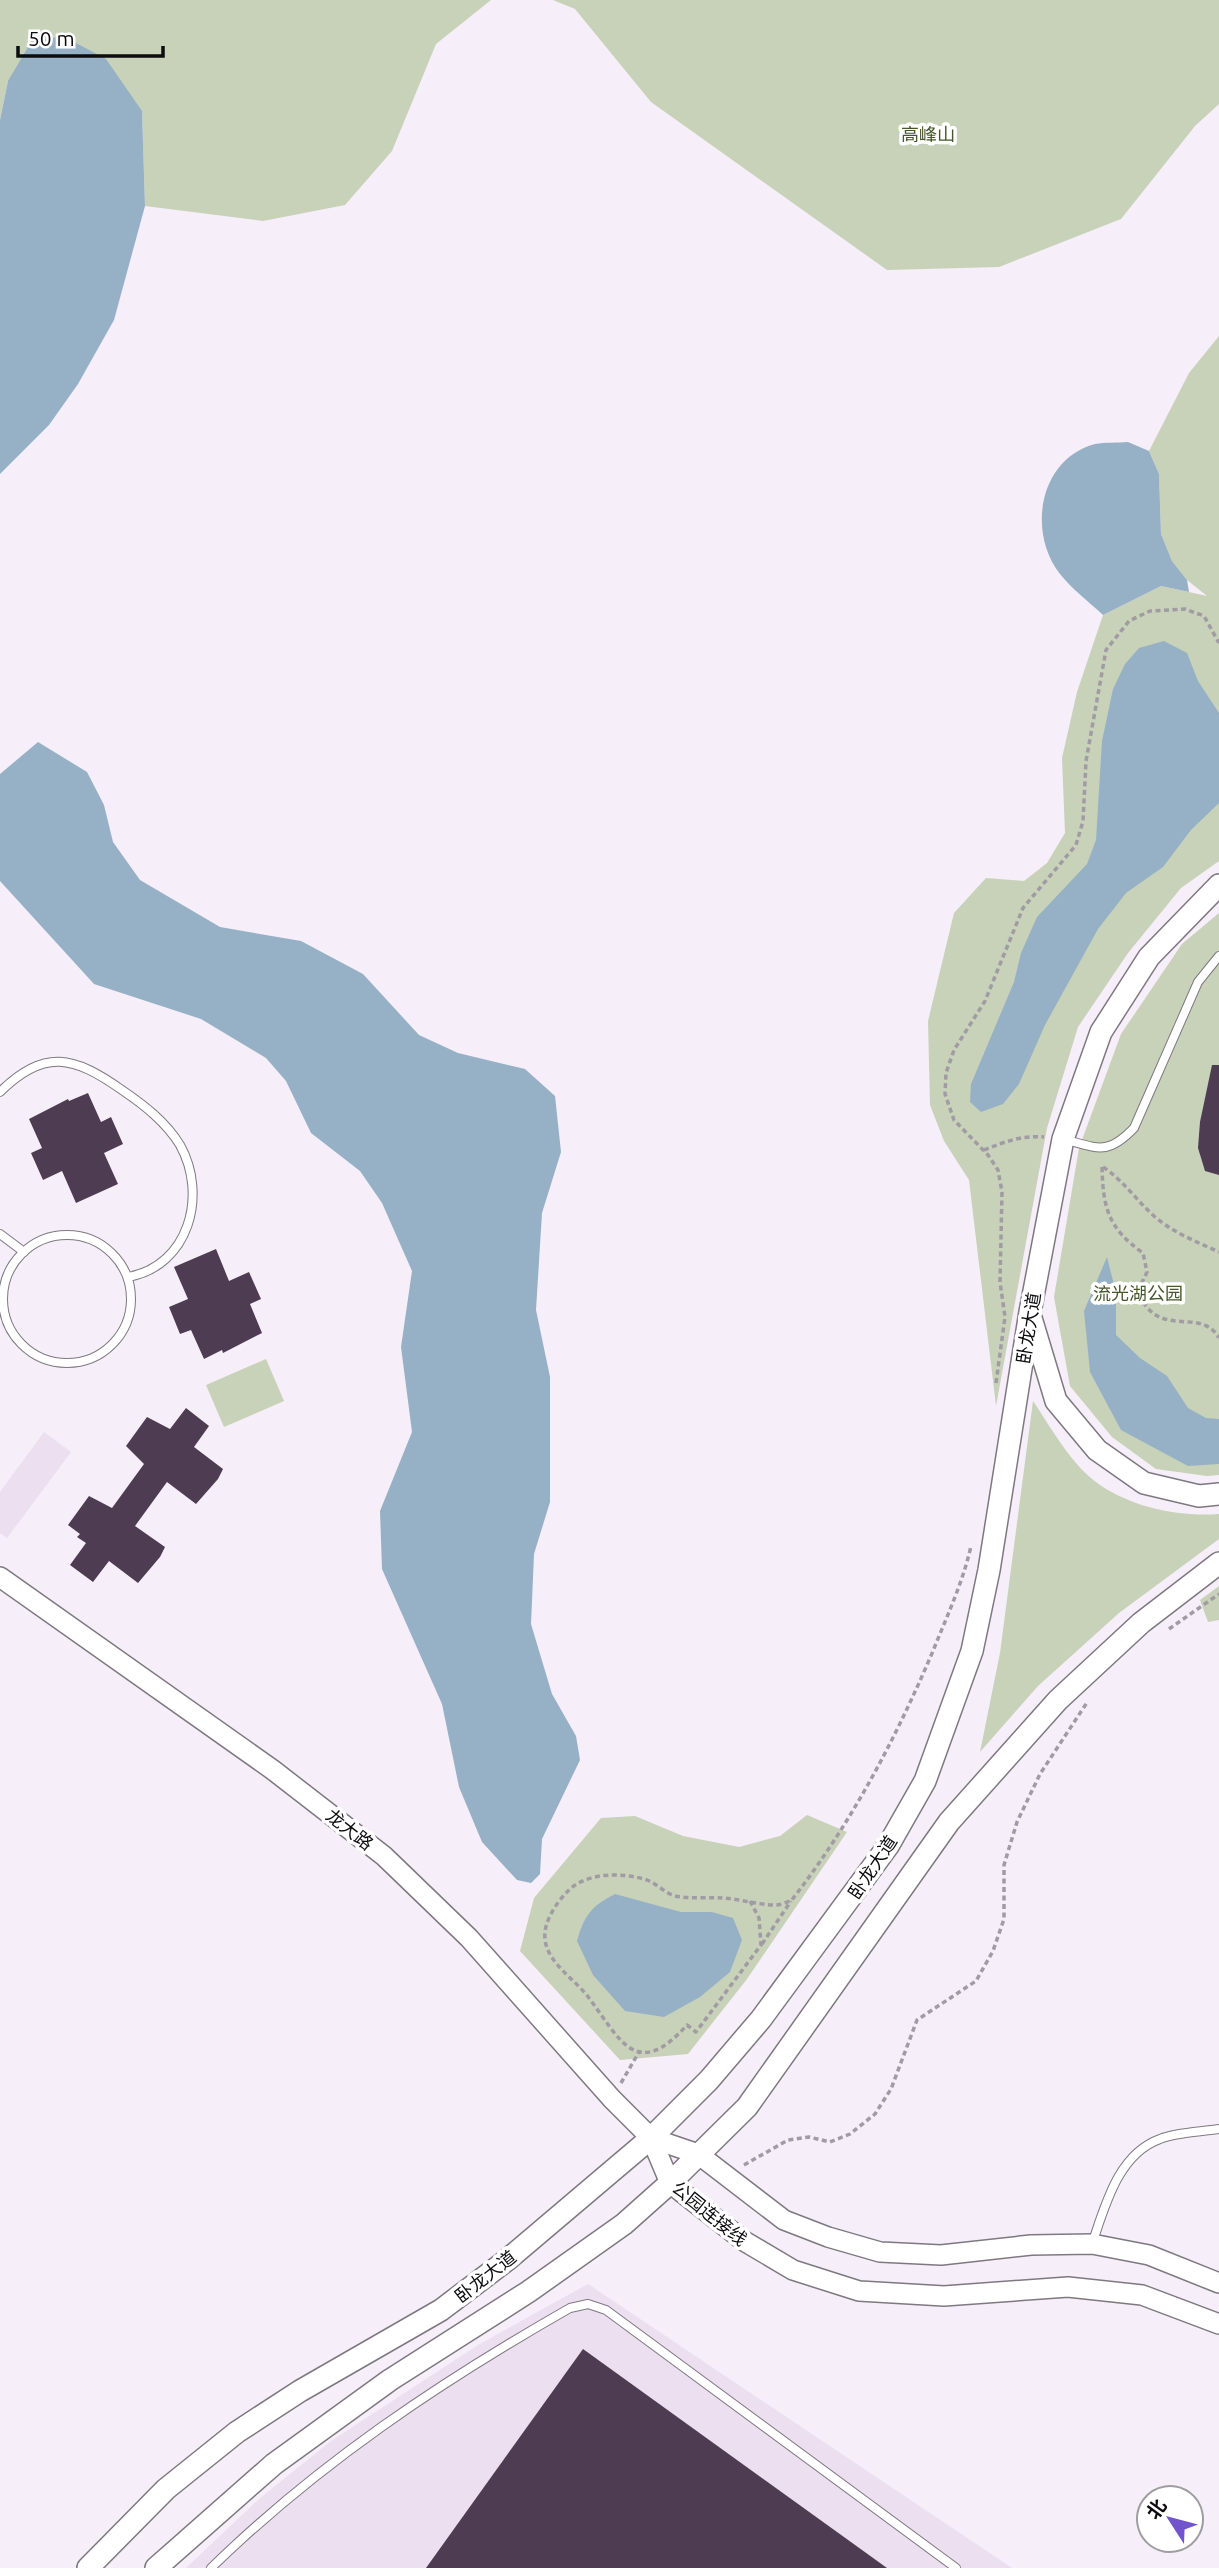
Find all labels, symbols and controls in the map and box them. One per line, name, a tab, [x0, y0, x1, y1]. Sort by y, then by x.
scale bar	[18, 14, 163, 58]
text: 50 m	[28, 26, 75, 50]
park label: 高峰山	[901, 124, 955, 144]
park label: 流光湖公园	[1093, 1283, 1183, 1303]
street label: 卧龙大道	[1012, 1291, 1044, 1365]
street label: 龙大路	[323, 1804, 377, 1854]
street label: 卧龙大道	[844, 1832, 900, 1902]
street label: 公园连接线	[669, 2177, 751, 2249]
street label: 卧龙大道	[450, 2246, 520, 2306]
north arrow	[1135, 2484, 1205, 2554]
text: 北	[1142, 2495, 1171, 2523]

